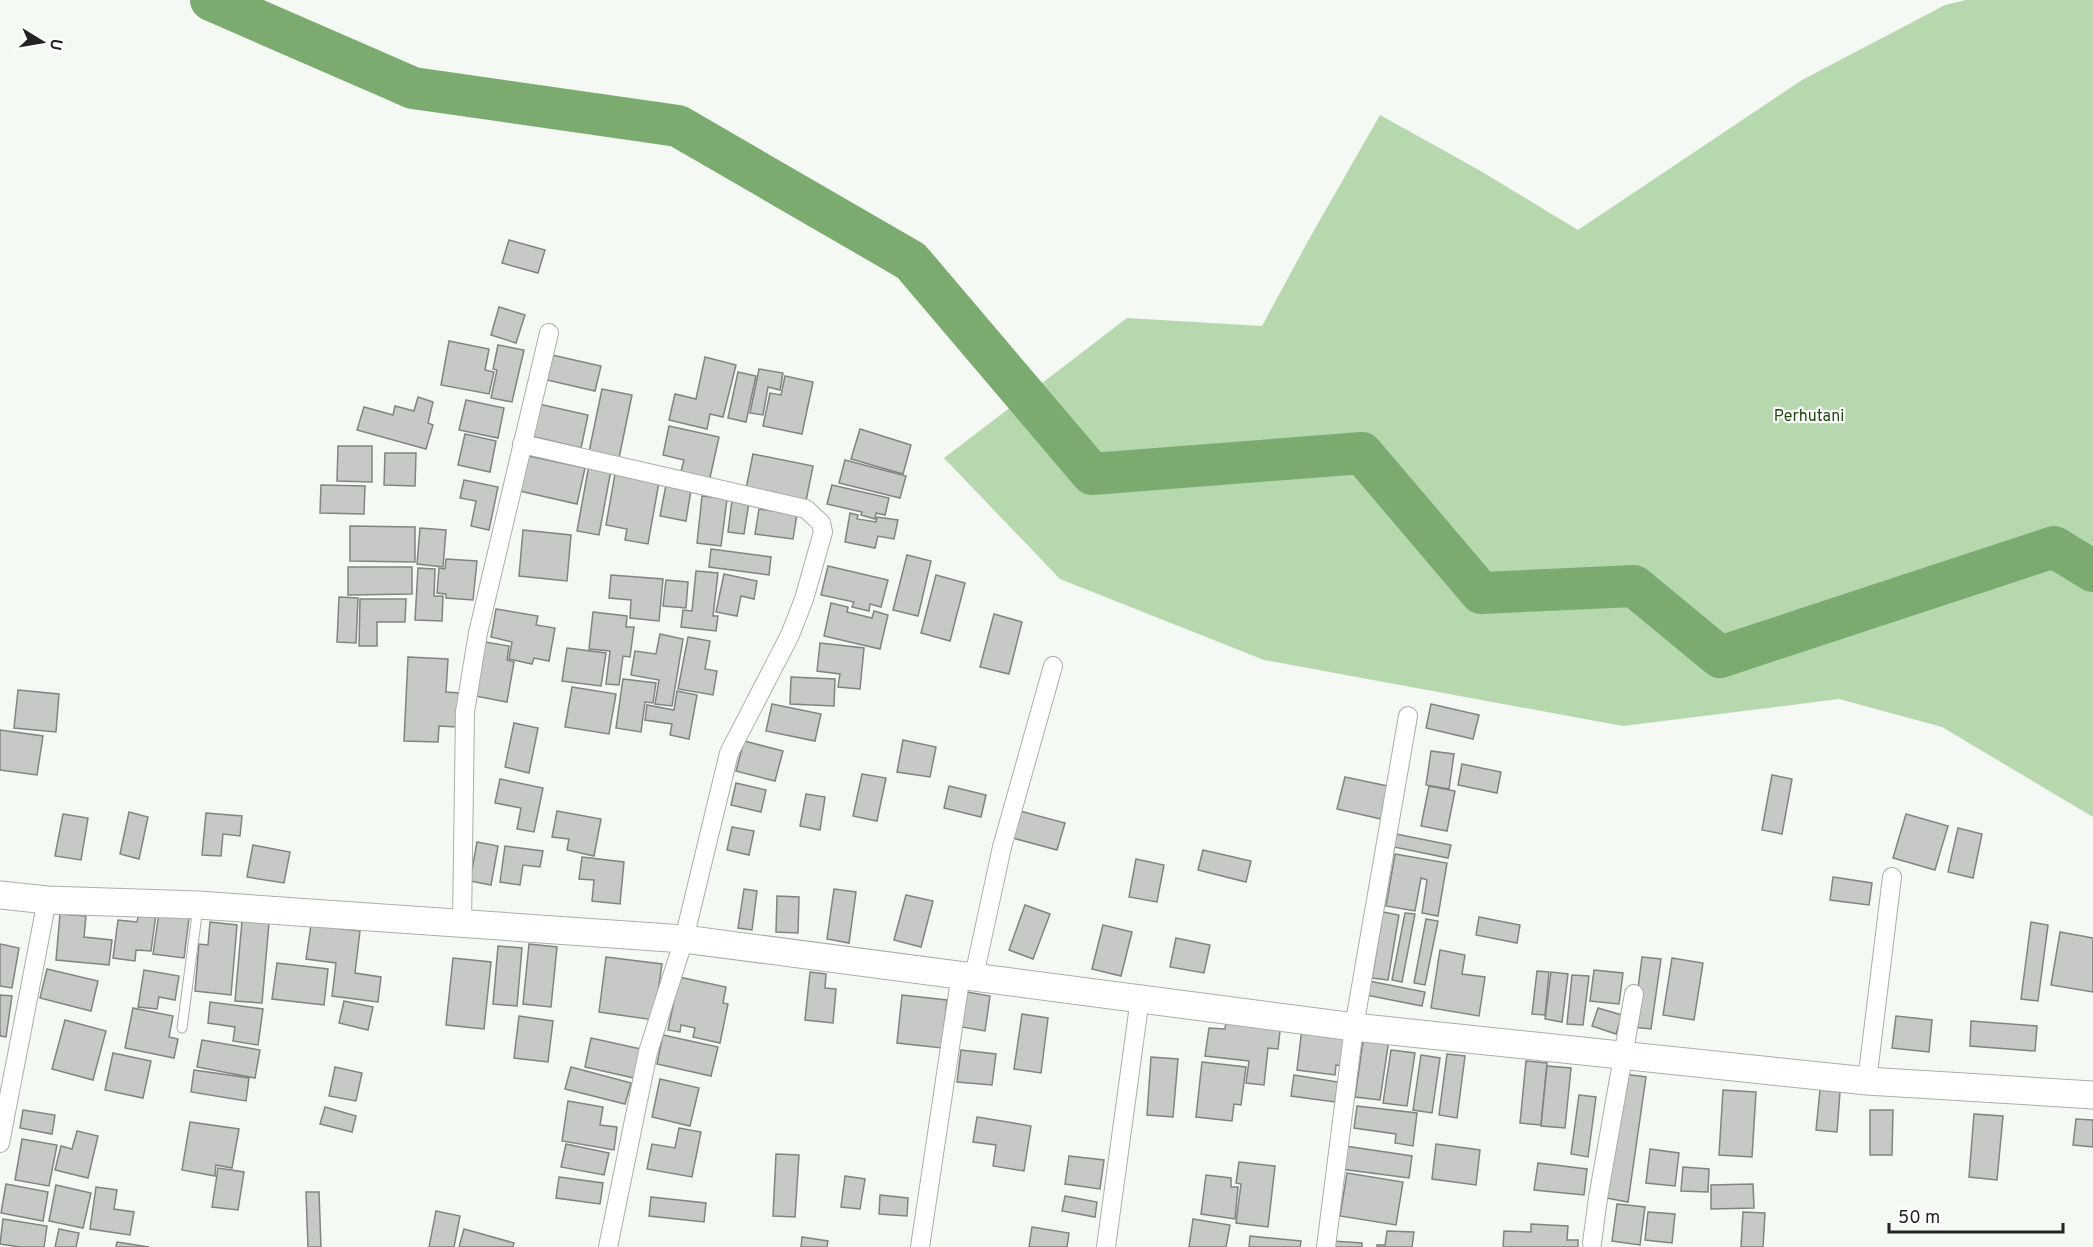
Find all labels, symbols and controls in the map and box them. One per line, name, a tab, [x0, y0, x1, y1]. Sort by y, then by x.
north arrow	[12, 12, 72, 72]
text: U	[44, 37, 66, 52]
park label: Perhutani	[1774, 407, 1844, 427]
scale bar	[1889, 1196, 2063, 1234]
text: 50 m	[1898, 1207, 1940, 1230]

